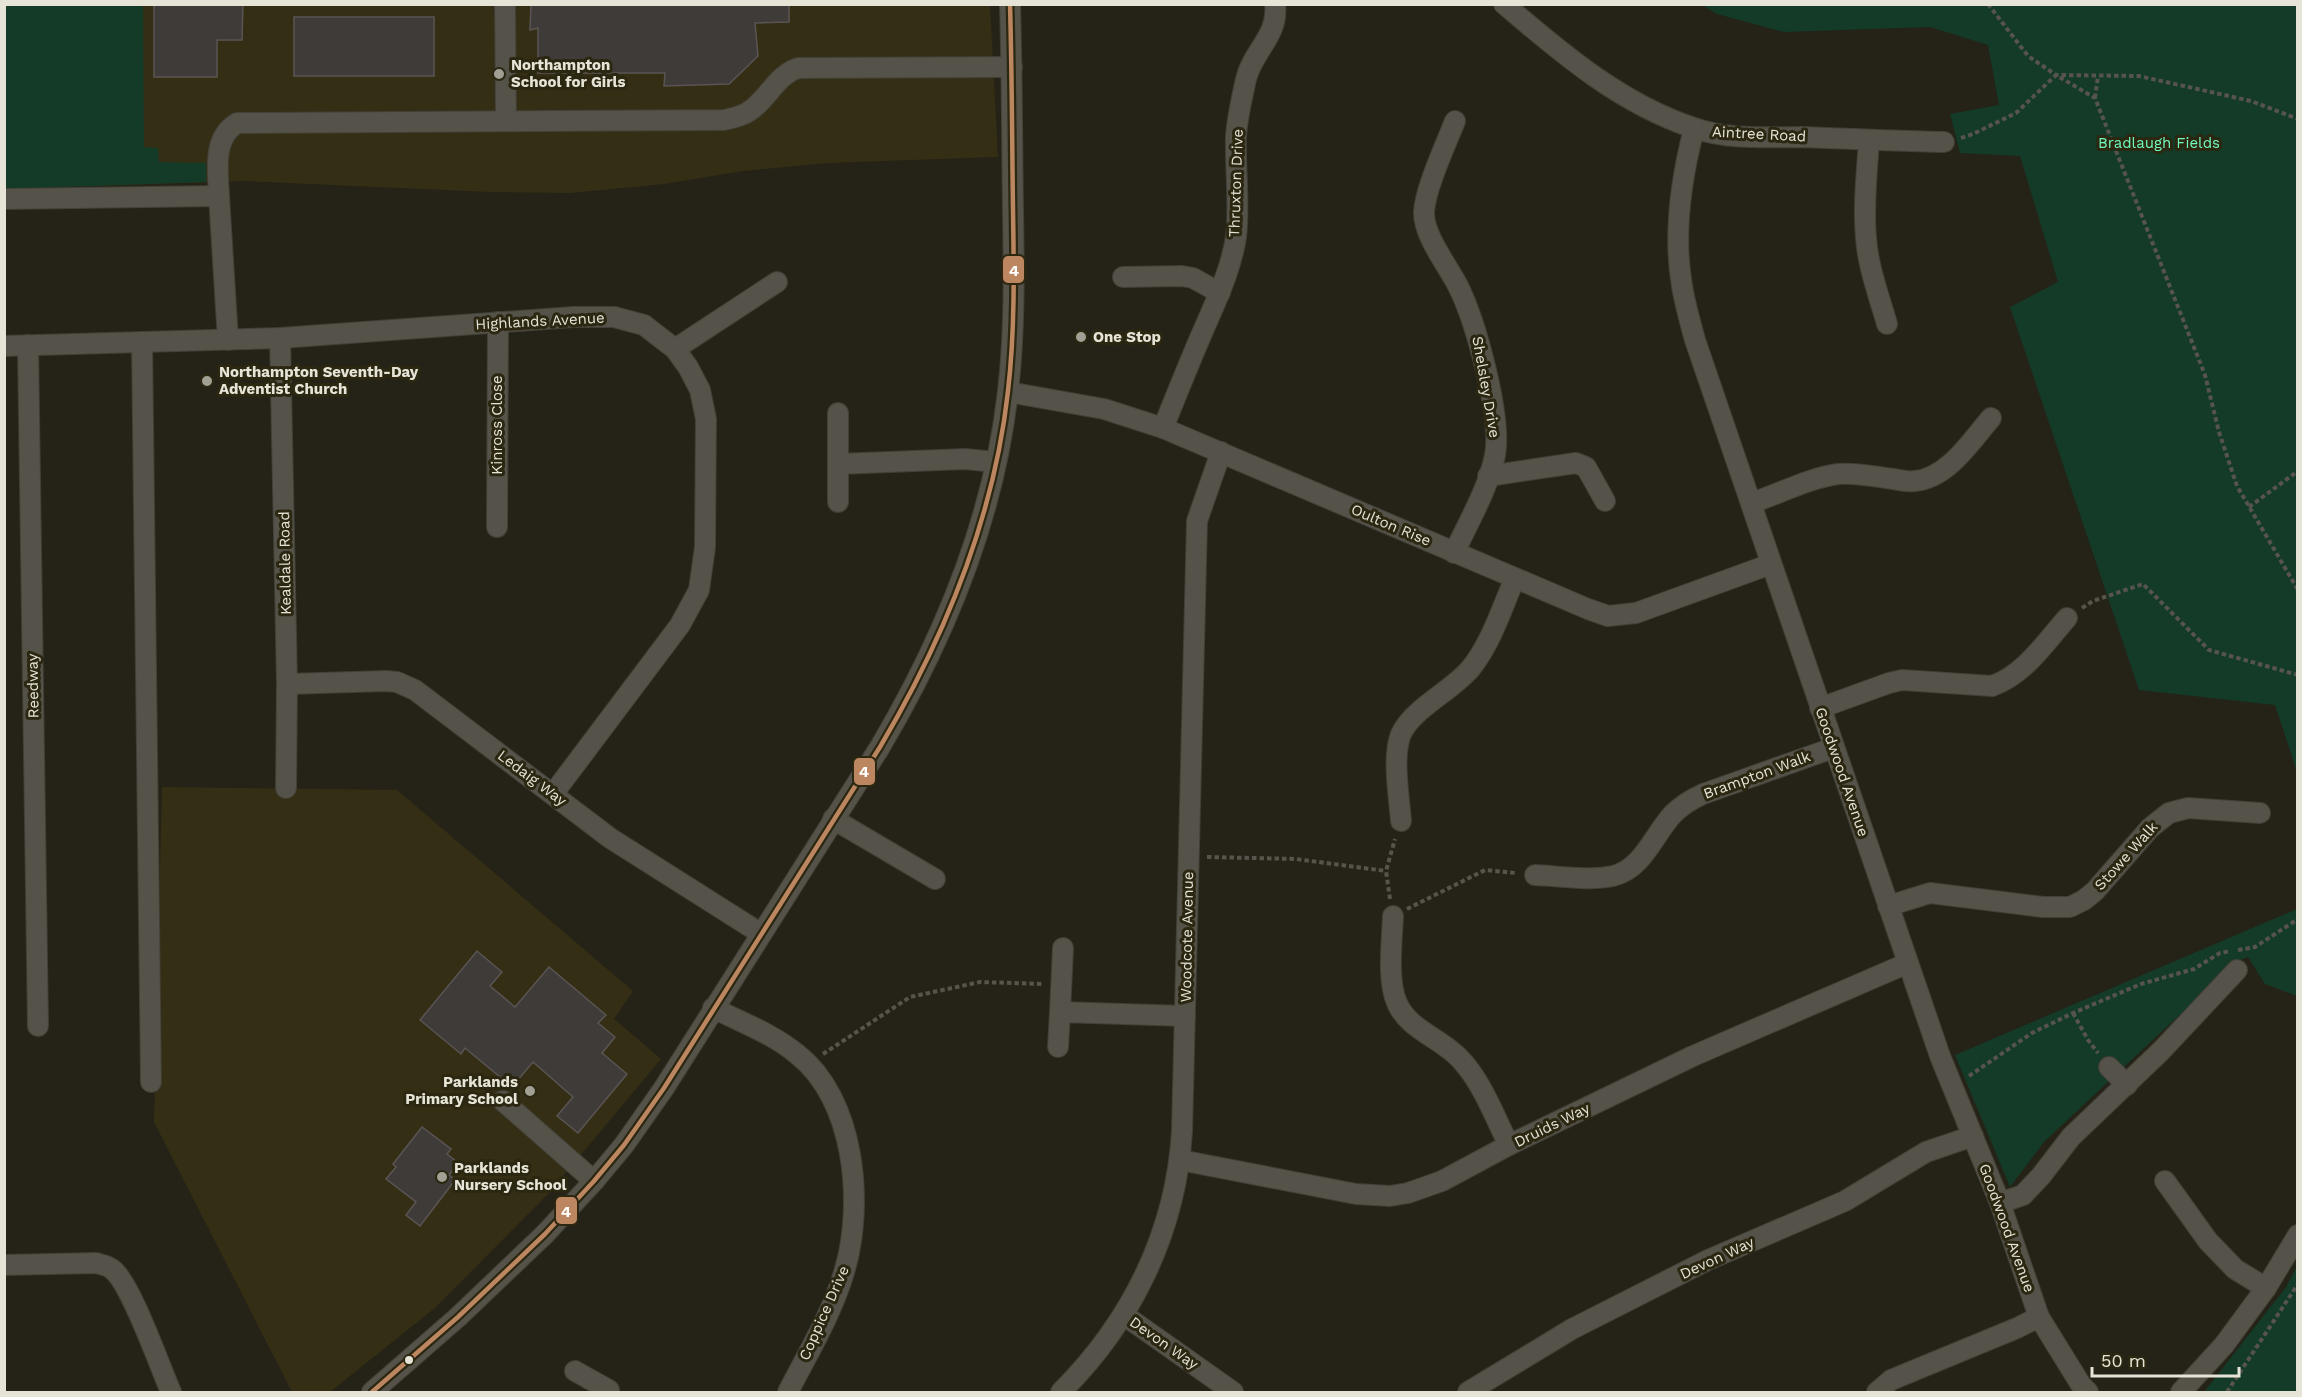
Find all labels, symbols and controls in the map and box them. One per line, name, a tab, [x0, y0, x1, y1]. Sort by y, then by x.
place label: Northampton School for Girls	[511, 56, 626, 91]
marker: Northampton School for Girls	[492, 67, 506, 81]
street label: Aintree Road	[1711, 123, 1807, 145]
street label: Thruxton Drive	[1225, 129, 1247, 237]
park label: Bradlaugh Fields	[2098, 134, 2220, 152]
line badge: 4	[1002, 255, 1025, 284]
text: 4	[1009, 261, 1019, 280]
street label: Highlands Avenue	[475, 309, 605, 333]
place label: One Stop	[1093, 328, 1161, 346]
marker: One Stop	[1074, 330, 1088, 344]
street label: Shelsley Drive	[1468, 335, 1504, 439]
place label: Northampton Seventh-Day Adventist Church	[219, 363, 419, 398]
marker: Northampton Seventh-Day Adventist Church	[200, 374, 214, 388]
street label: Kinross Close	[488, 375, 506, 475]
street label: Oulton Rise	[1348, 500, 1434, 550]
street label: Kealdale Road	[275, 511, 295, 615]
street label: Reedway	[23, 653, 43, 718]
street label: Goodwood Avenue	[1811, 705, 1873, 839]
street label: Ledaig Way	[494, 746, 570, 810]
street label: Brampton Walk	[1701, 747, 1813, 803]
line badge: 4	[853, 757, 876, 786]
text: 4	[859, 762, 869, 781]
street label: Stowe Walk	[2091, 818, 2162, 894]
street label: Woodcote Avenue	[1177, 871, 1197, 1003]
place label: Parklands Primary School	[405, 1073, 518, 1108]
marker: Parklands Primary School	[523, 1084, 537, 1098]
street label: Druids Way	[1511, 1099, 1593, 1151]
place label: Parklands Nursery School	[454, 1159, 567, 1194]
street label: Goodwood Avenue	[1975, 1161, 2039, 1295]
marker: Parklands Nursery School	[435, 1170, 449, 1184]
line badge: 4	[555, 1196, 578, 1225]
text: 4	[561, 1202, 571, 1221]
street label: Devon Way	[1677, 1233, 1757, 1283]
street label: Coppice Drive	[795, 1263, 853, 1363]
street label: Devon Way	[1126, 1313, 1202, 1373]
scale bar	[2092, 1340, 2239, 1378]
text: 50 m	[2101, 1350, 2146, 1371]
unlabelled marker	[403, 1354, 415, 1366]

